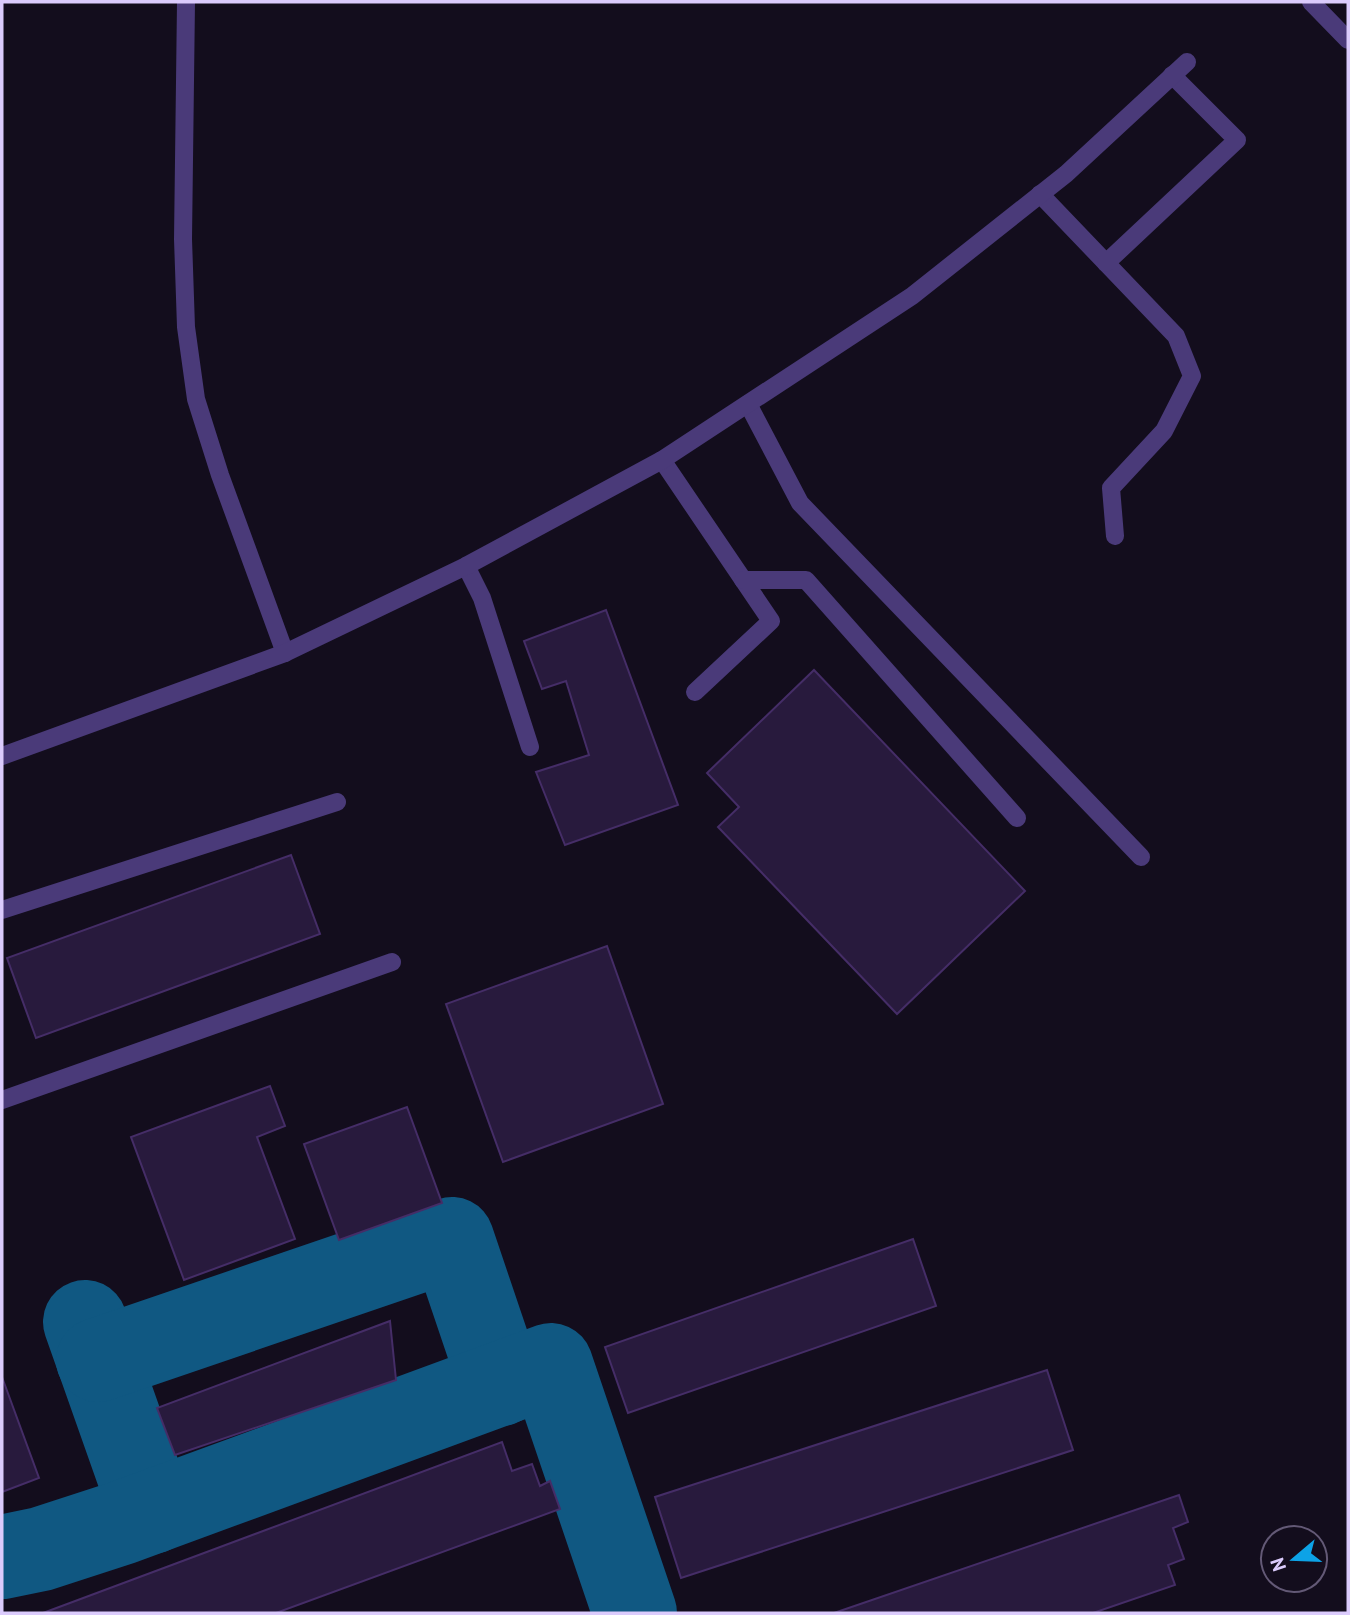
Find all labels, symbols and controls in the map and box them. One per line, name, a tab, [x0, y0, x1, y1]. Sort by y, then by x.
north arrow	[1259, 1524, 1329, 1594]
text: N	[1265, 1555, 1291, 1574]

